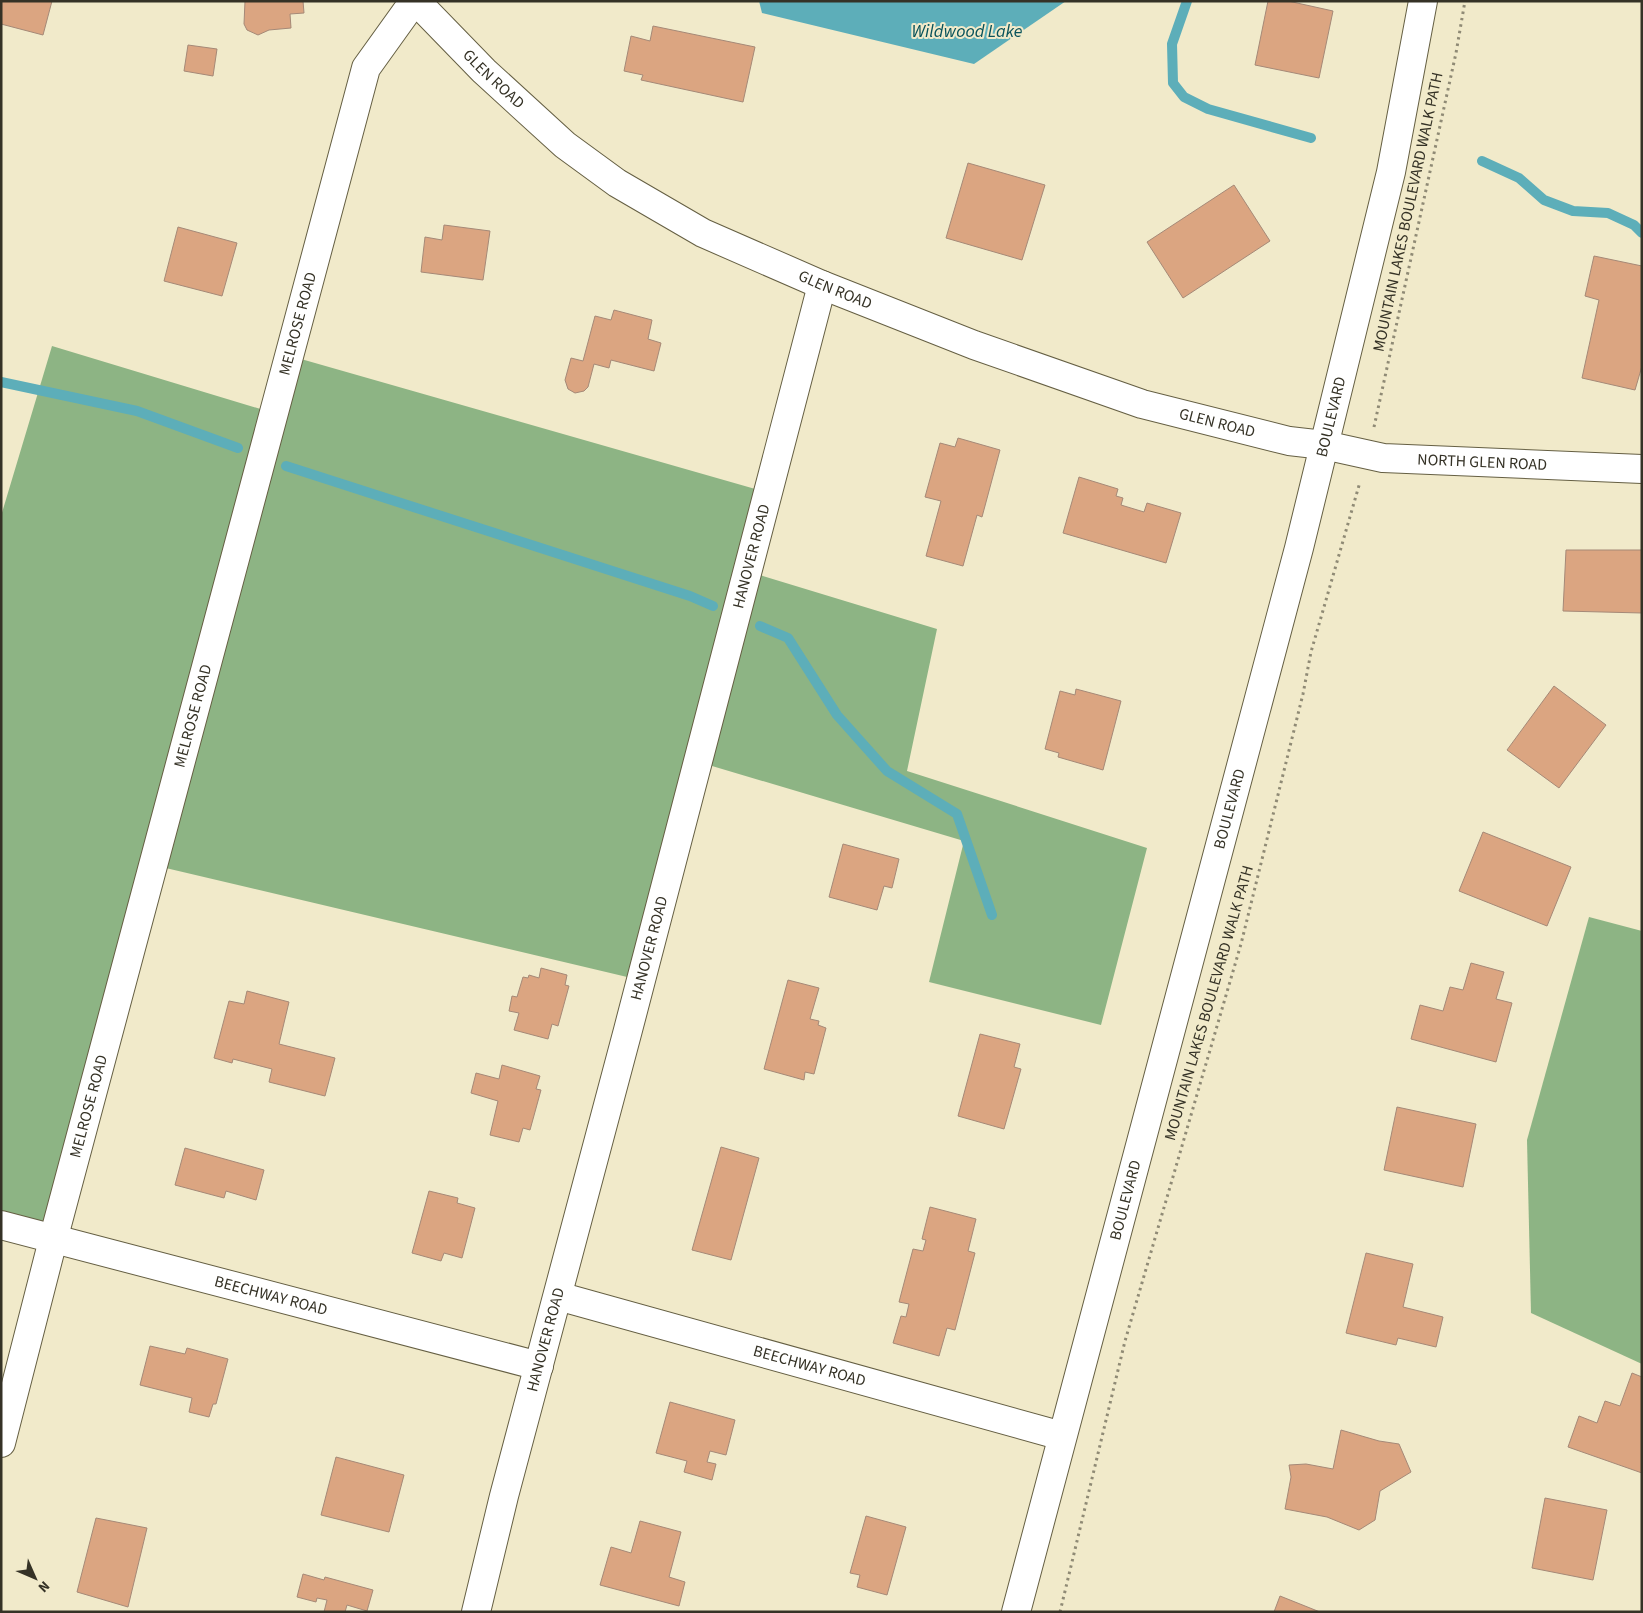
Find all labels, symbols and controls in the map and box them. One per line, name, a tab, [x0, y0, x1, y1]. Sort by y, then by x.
water label: Wildwood Lake	[912, 19, 1023, 44]
street label: GLEN ROAD	[458, 44, 529, 114]
street label: MOUNTAIN LAKES BOULEVARD WALK PATH	[1368, 70, 1448, 354]
street label: GLEN ROAD	[795, 265, 875, 315]
street label: MELROSE ROAD	[273, 270, 322, 378]
street label: BOULEVARD	[1311, 374, 1352, 459]
street label: GLEN ROAD	[1177, 403, 1258, 443]
street label: NORTH GLEN ROAD	[1417, 448, 1548, 476]
street label: HANOVER ROAD	[727, 502, 776, 611]
street label: MELROSE ROAD	[169, 662, 217, 770]
street label: BOULEVARD	[1208, 766, 1251, 852]
street label: MOUNTAIN LAKES BOULEVARD WALK PATH	[1159, 863, 1259, 1143]
street label: HANOVER ROAD	[625, 894, 673, 1003]
street label: MELROSE ROAD	[64, 1052, 113, 1160]
street label: BOULEVARD	[1104, 1158, 1147, 1243]
street label: BEECHWAY ROAD	[212, 1270, 330, 1321]
street label: HANOVER ROAD	[521, 1285, 570, 1394]
street label: BEECHWAY ROAD	[751, 1340, 868, 1392]
north arrow	[10, 1553, 60, 1603]
text: N	[33, 1576, 54, 1597]

